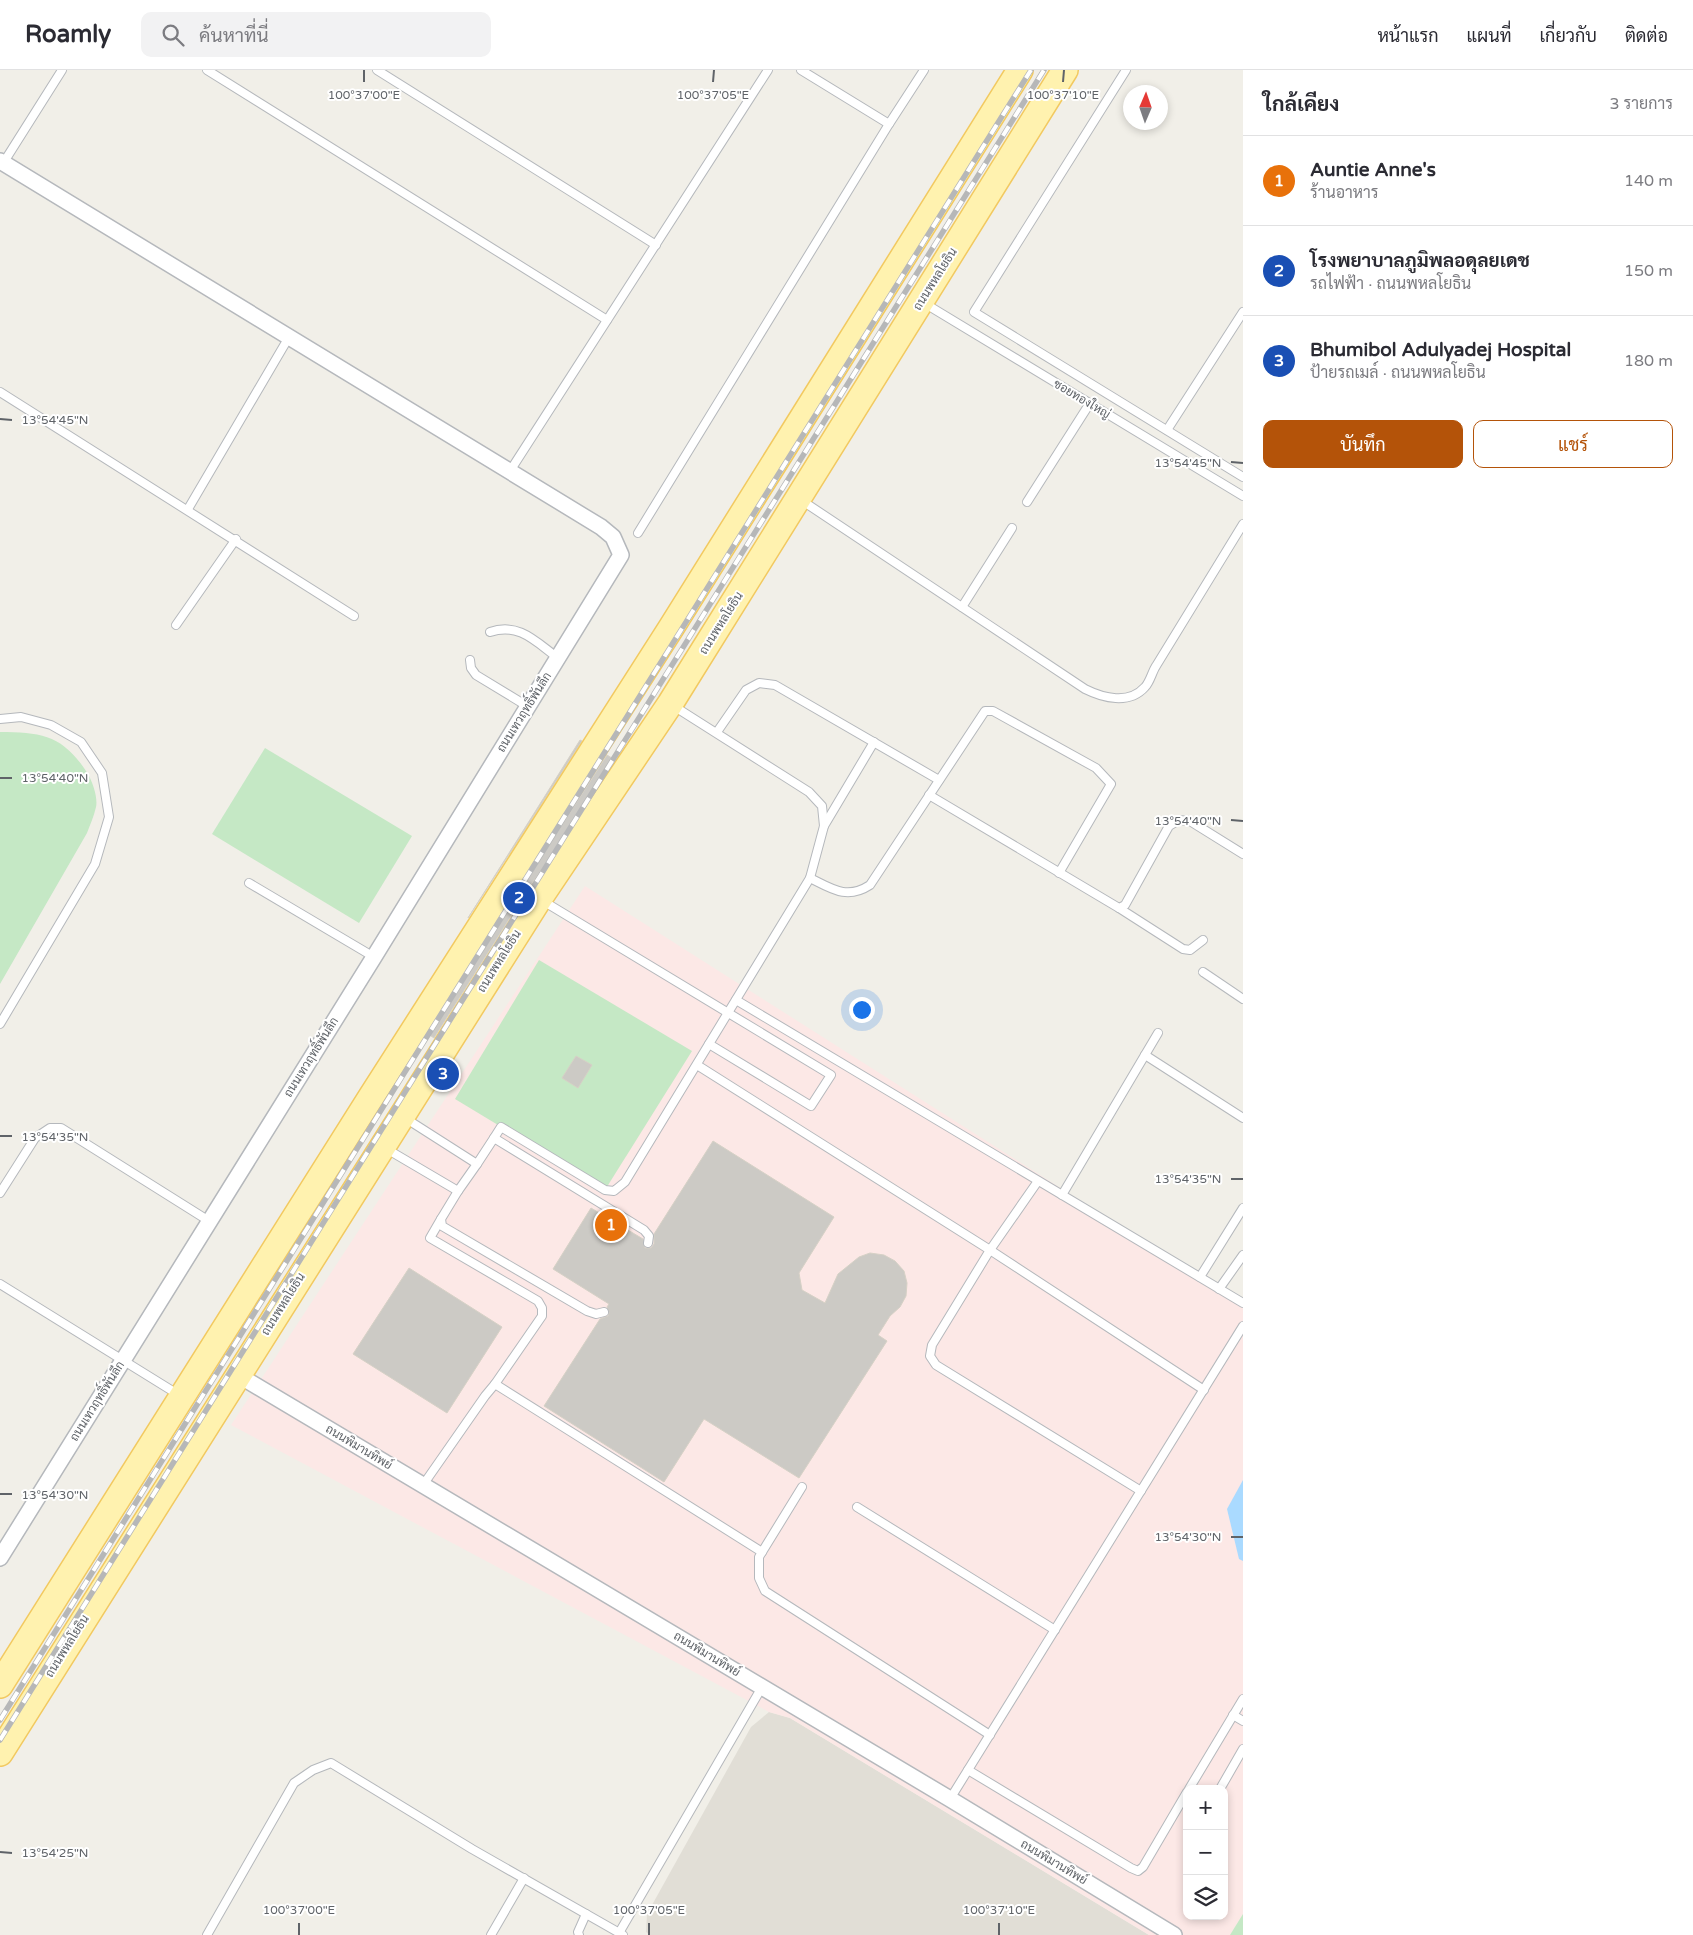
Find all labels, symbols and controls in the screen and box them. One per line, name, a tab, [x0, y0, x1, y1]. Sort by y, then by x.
search box	[141, 12, 491, 57]
text: Roamly	[25, 20, 111, 49]
icon: search	[159, 21, 187, 49]
text: ค้นหาที่นี่	[199, 25, 269, 47]
text: หน้าแรก	[1377, 25, 1439, 47]
text: แผนที่	[1467, 25, 1511, 47]
text: เกี่ยวกับ	[1539, 25, 1597, 47]
text: ติดต่อ	[1625, 25, 1668, 47]
north arrow	[1123, 85, 1168, 130]
text: 100°37'00"E	[328, 88, 401, 102]
text: 100°37'05"E	[677, 88, 750, 102]
text: 100°37'10"E	[1027, 88, 1100, 102]
text: ใกล้เคียง	[1263, 92, 1339, 117]
text: 3 รายการ	[1609, 94, 1673, 114]
text: Auntie Anne's	[1310, 159, 1436, 181]
text: 1	[1274, 171, 1284, 191]
text: 140 m	[1624, 171, 1673, 191]
text: ร้านอาหาร	[1310, 183, 1379, 203]
street label: ถนนพหลโยธิน	[909, 244, 960, 313]
text: โรงพยาบาลภูมิพลอดุลยเดช	[1310, 250, 1530, 272]
text: 2	[1274, 261, 1284, 281]
text: 150 m	[1624, 261, 1673, 281]
text: รถไฟฟ้า · ถนนพหลโยธิน	[1310, 274, 1471, 294]
text: Bhumibol Adulyadej Hospital	[1310, 339, 1571, 361]
text: 3	[1274, 351, 1284, 371]
text: 180 m	[1624, 351, 1673, 371]
text: ป้ายรถเมล์ · ถนนพหลโยธิน	[1310, 363, 1486, 383]
street label: ซอยทองใหญ่	[1051, 376, 1113, 421]
text: 13°54'45"N	[22, 413, 89, 427]
button: บันทึก	[1263, 420, 1463, 468]
button: แชร์	[1473, 420, 1673, 468]
text: 13°54'45"N	[1155, 456, 1222, 470]
street label: ถนนพหลโยธิน	[695, 588, 746, 657]
street label: ถนนเทวฤทธิ์พันลึก	[490, 667, 554, 755]
text: 13°54'40"N	[22, 771, 89, 785]
text: 13°54'40"N	[1155, 814, 1222, 828]
pin: 2	[503, 879, 535, 917]
street label: ถนนพหลโยธิน	[473, 926, 524, 995]
your location	[849, 997, 875, 1023]
street label: ถนนเทวฤทธิ์พันลึก	[277, 1012, 341, 1100]
pin: 3	[427, 1055, 459, 1093]
text: 13°54'35"N	[22, 1130, 89, 1144]
text: 13°54'35"N	[1155, 1172, 1222, 1186]
pin: 1	[595, 1206, 627, 1244]
street label: ถนนพหลโยธิน	[257, 1269, 308, 1338]
street label: ถนนเทวฤทธิ์พันลึก	[63, 1356, 127, 1444]
street label: ถนนพิมานทิพย์	[323, 1421, 395, 1472]
text: 13°54'30"N	[22, 1488, 89, 1502]
text: 13°54'30"N	[1155, 1530, 1222, 1544]
street label: ถนนพหลโยธิน	[41, 1611, 92, 1680]
street label: ถนนพิมานทิพย์	[671, 1628, 743, 1679]
map controls	[1183, 1785, 1228, 1920]
button: +	[1183, 1785, 1228, 1830]
button: −	[1183, 1830, 1228, 1875]
street label: ถนนพิมานทิพย์	[1018, 1836, 1090, 1887]
text: 13°54'25"N	[22, 1846, 89, 1860]
button: layers	[1183, 1875, 1228, 1920]
text: 100°37'00"E	[263, 1903, 336, 1917]
text: 100°37'05"E	[613, 1903, 686, 1917]
text: 100°37'10"E	[963, 1903, 1036, 1917]

